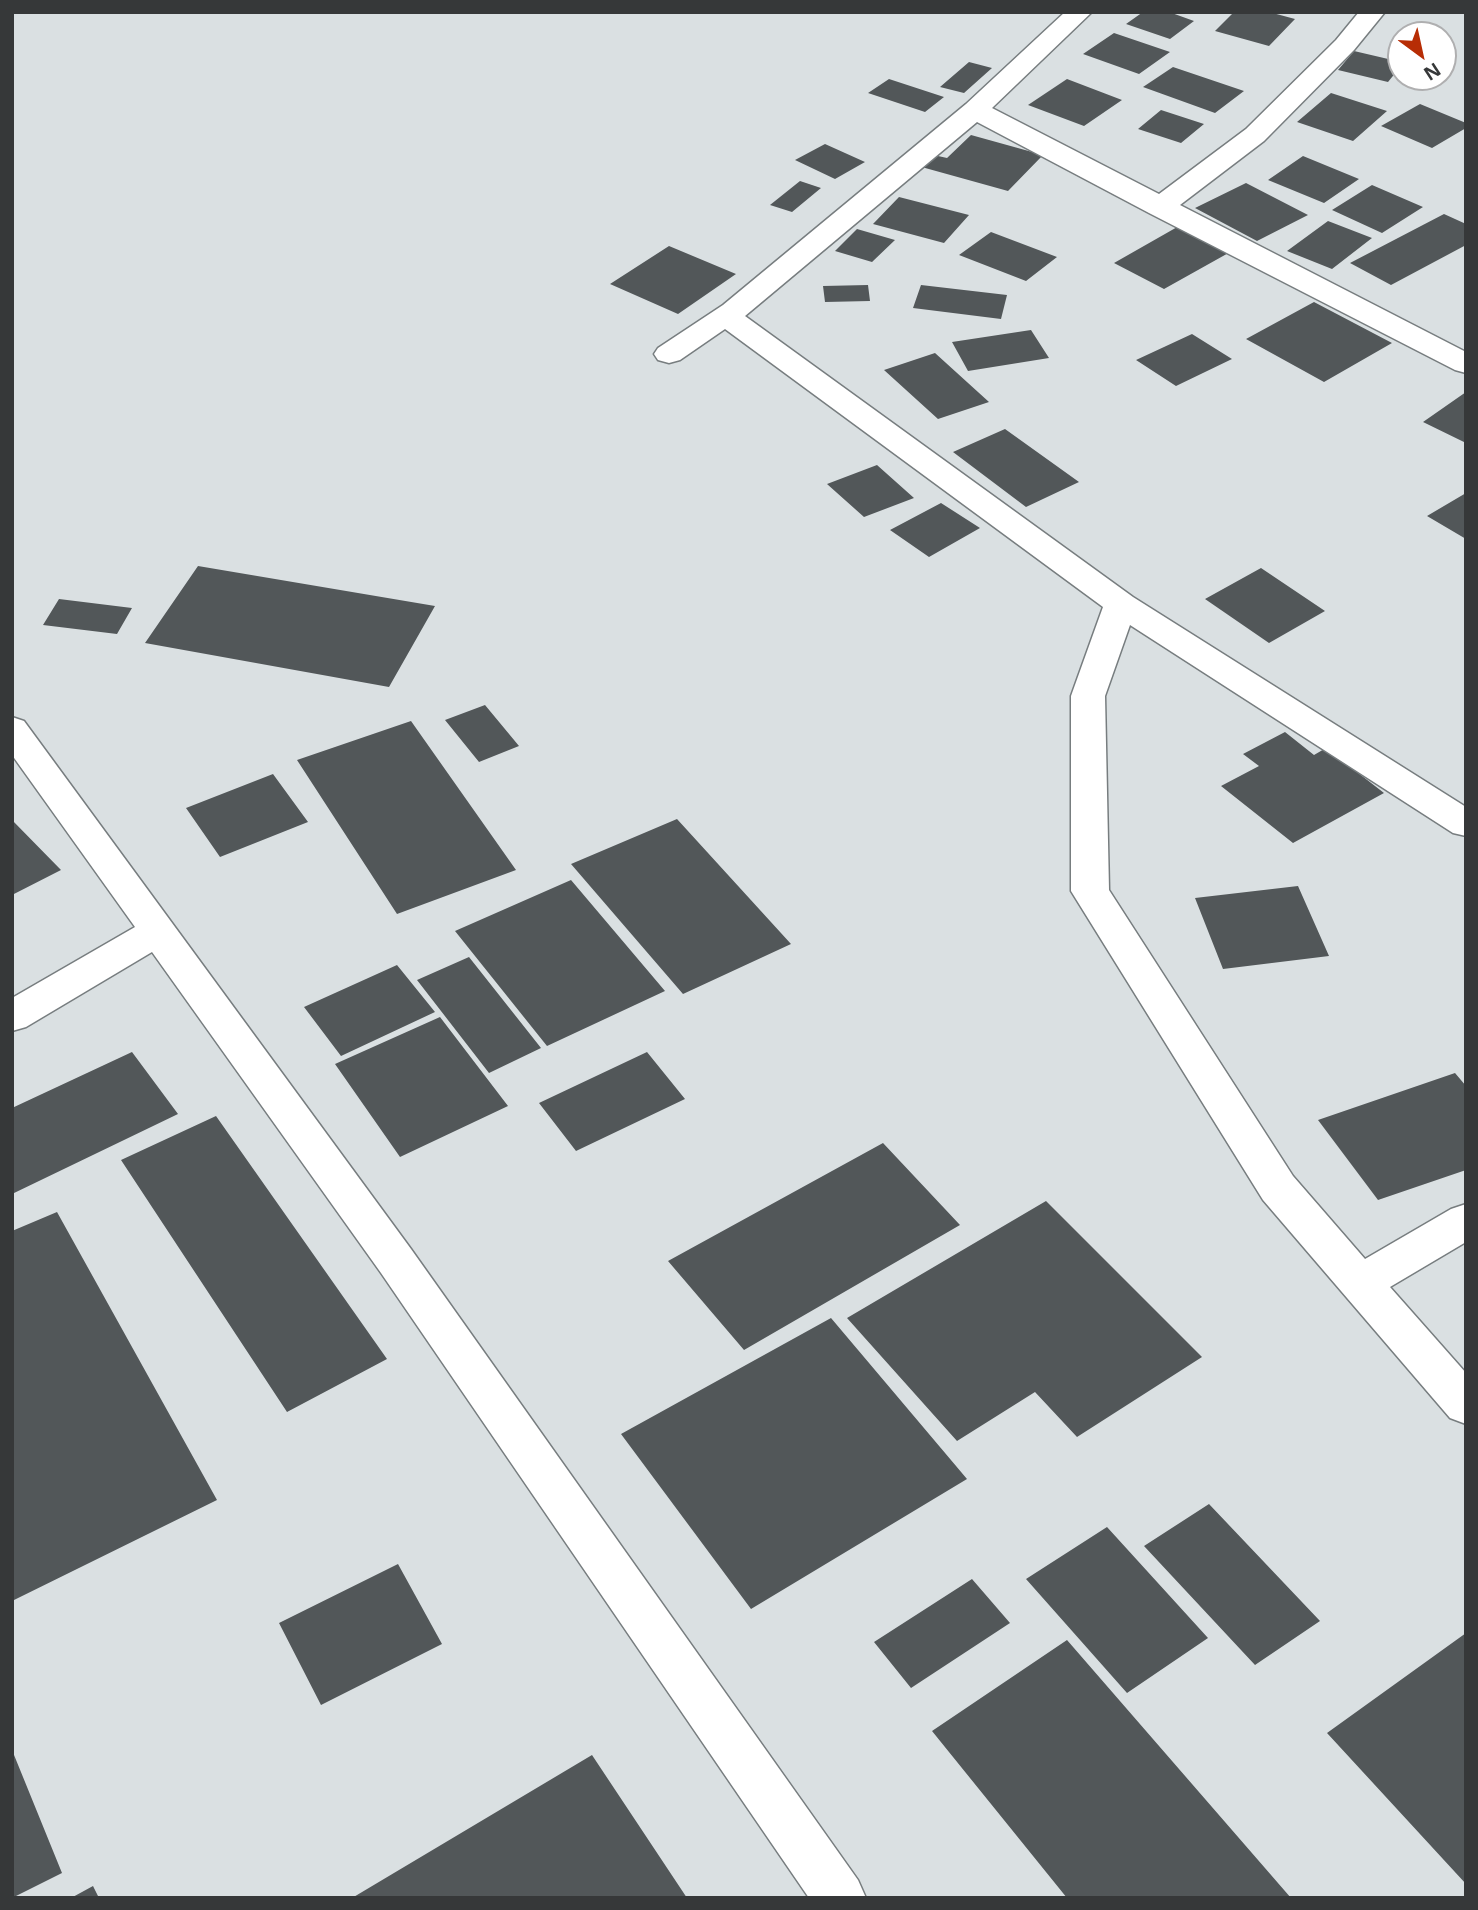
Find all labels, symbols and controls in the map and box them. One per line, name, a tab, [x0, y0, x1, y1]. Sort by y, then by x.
north arrow	[1387, 21, 1457, 91]
text: N	[1419, 57, 1446, 87]

